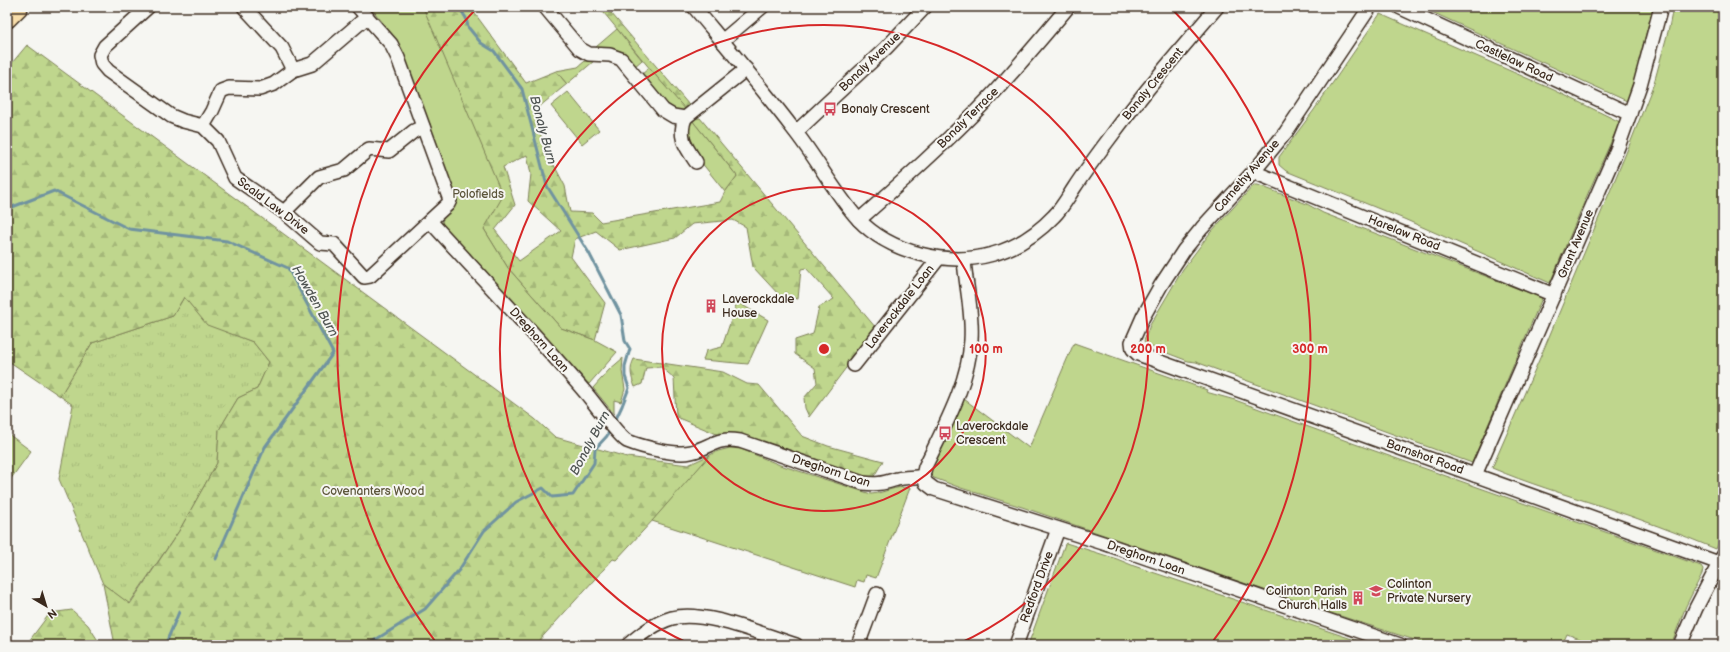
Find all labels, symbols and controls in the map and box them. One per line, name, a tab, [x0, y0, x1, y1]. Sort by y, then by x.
street label: Bonaly Avenue	[836, 29, 904, 95]
street label: Castlelaw Road	[1473, 36, 1556, 86]
street label: Bonaly Crescent	[1119, 45, 1187, 123]
street label: Bonaly Terrace	[934, 84, 1002, 152]
water label: Bonaly Burn	[526, 94, 560, 166]
bus stop icon: Bonaly Crescent	[822, 101, 838, 117]
place label: Bonaly Crescent	[841, 102, 930, 117]
street label: Carnethy Avenue	[1211, 136, 1283, 216]
street label: Scald Law Drive	[234, 174, 312, 238]
park label: Polofields	[452, 187, 504, 202]
street label: Grant Avenue	[1555, 207, 1597, 281]
street label: Harelaw Road	[1366, 212, 1442, 254]
street label: Laverockdale Loan	[863, 262, 938, 352]
water label: Howden Burn	[288, 263, 342, 339]
place label: Laverockdale House	[722, 292, 794, 321]
building icon: Laverockdale House	[703, 298, 719, 314]
street label: Dreghorn Loan	[506, 305, 572, 376]
centre of rings	[817, 342, 831, 356]
text: 100 m	[969, 342, 1003, 357]
text: 200 m	[1130, 342, 1166, 357]
text: 300 m	[1292, 342, 1328, 357]
water label: Bonaly Burn	[566, 408, 614, 478]
place label: Laverockdale Crescent	[956, 419, 1028, 448]
bus stop icon: Laverockdale Crescent	[937, 425, 953, 441]
street label: Barnshot Road	[1384, 436, 1466, 478]
street label: Dreghorn Loan	[790, 451, 872, 491]
park label: Covenanters Wood	[322, 484, 424, 499]
street label: Dreghorn Loan	[1105, 538, 1187, 578]
street label: Redford Drive	[1017, 549, 1057, 625]
place label: Colinton Private Nursery	[1387, 577, 1471, 606]
school or university icon: Colinton Private Nursery	[1368, 583, 1384, 599]
place label: Colinton Parish Church Halls	[1266, 584, 1347, 613]
north arrow	[26, 586, 66, 626]
building icon: Colinton Parish Church Halls	[1350, 590, 1366, 606]
text: N	[45, 606, 59, 621]

